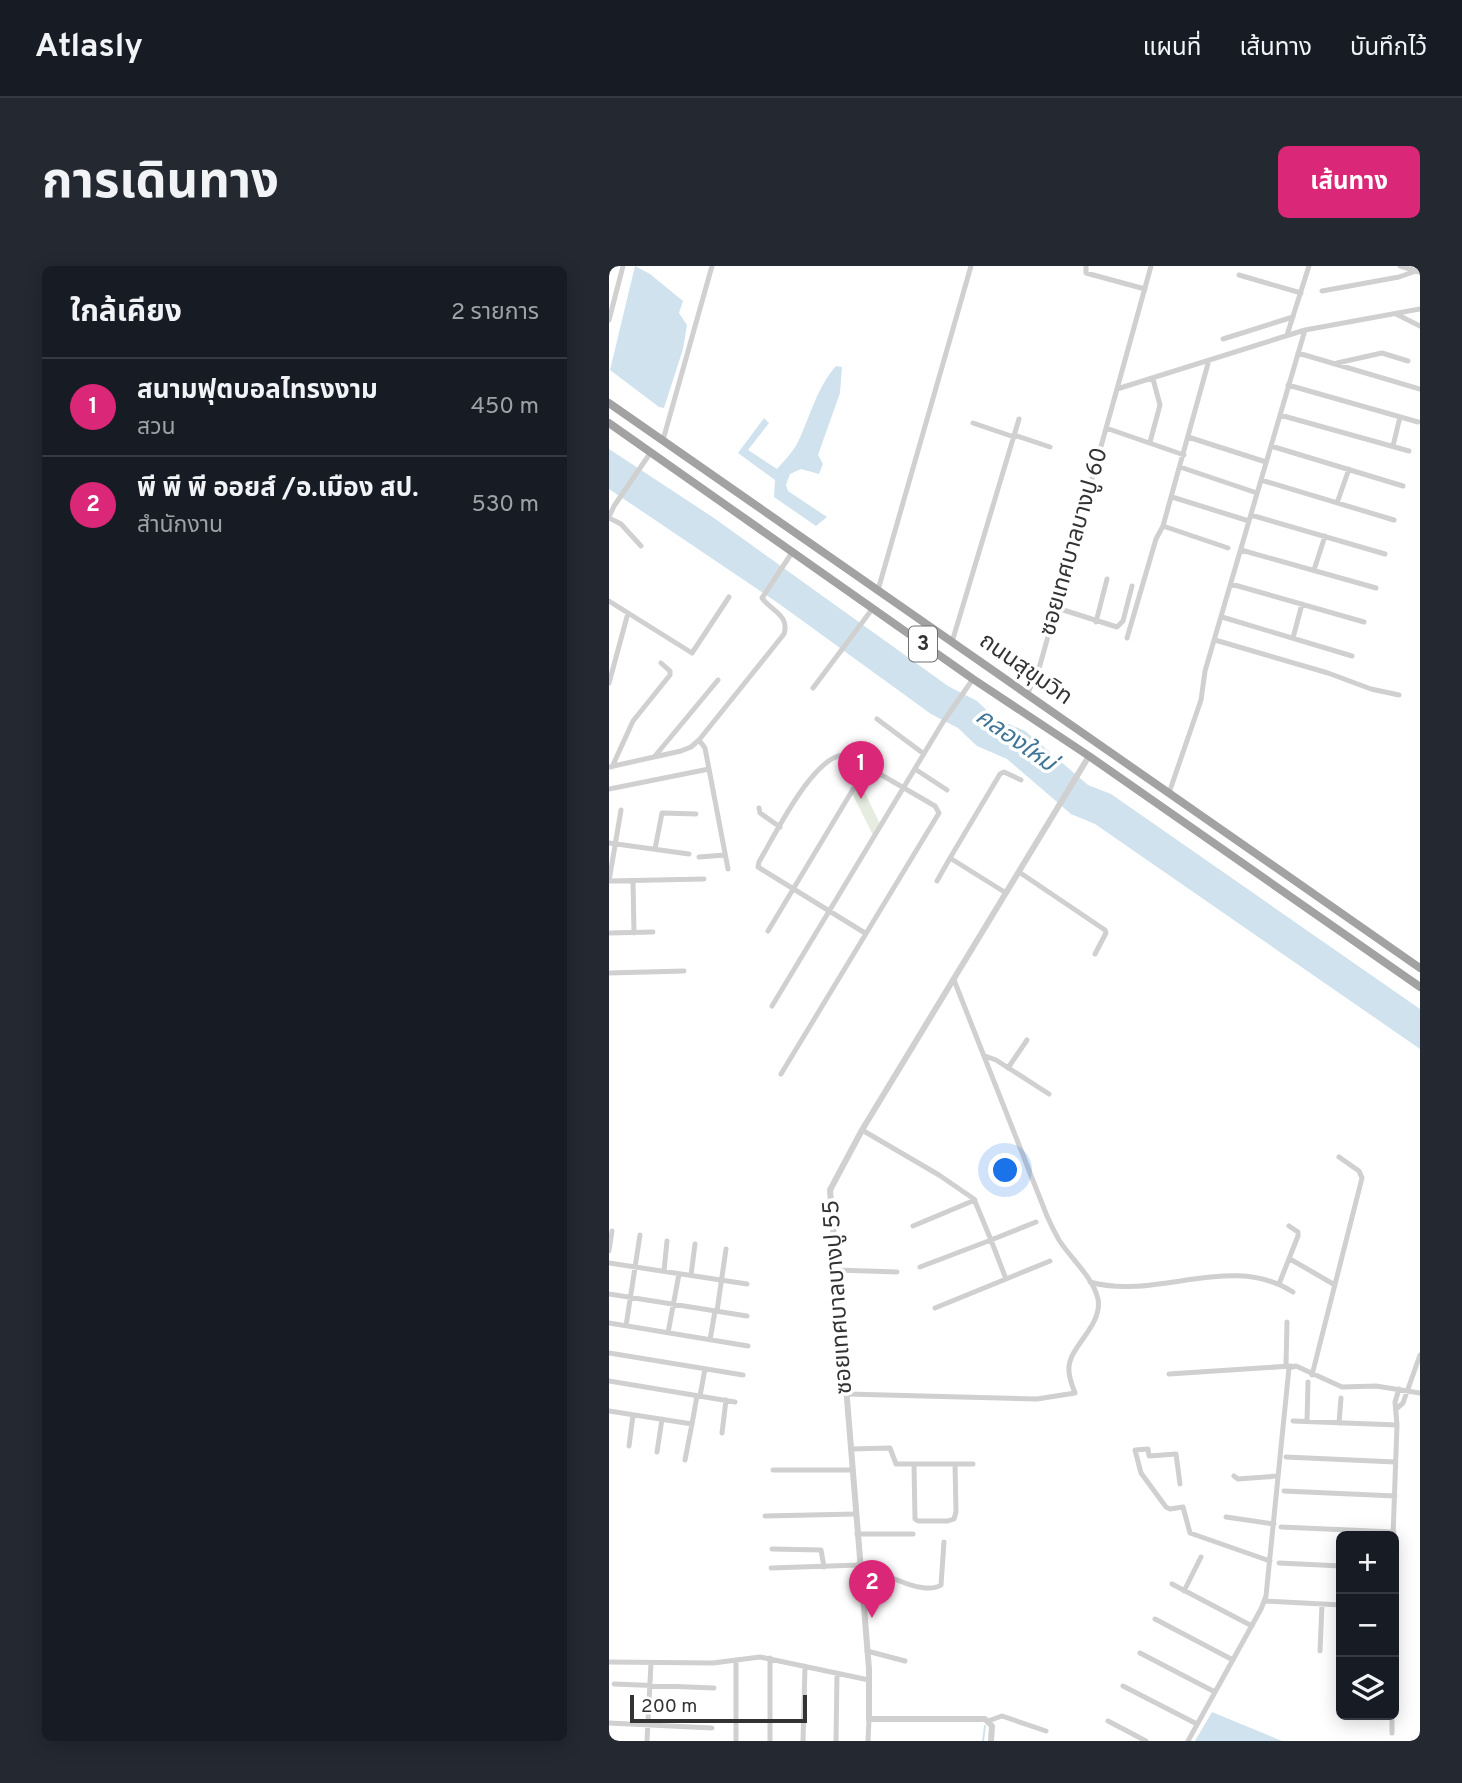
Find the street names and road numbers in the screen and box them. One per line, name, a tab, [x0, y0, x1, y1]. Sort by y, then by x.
street label: ซอยเทศบาลบางปู 60	[1034, 444, 1116, 640]
road number: 3	[909, 626, 937, 662]
street label: ถนนสุขุมวิท	[973, 627, 1077, 713]
street label: ซอยเทศบาลบางปู 55	[818, 1199, 860, 1395]

